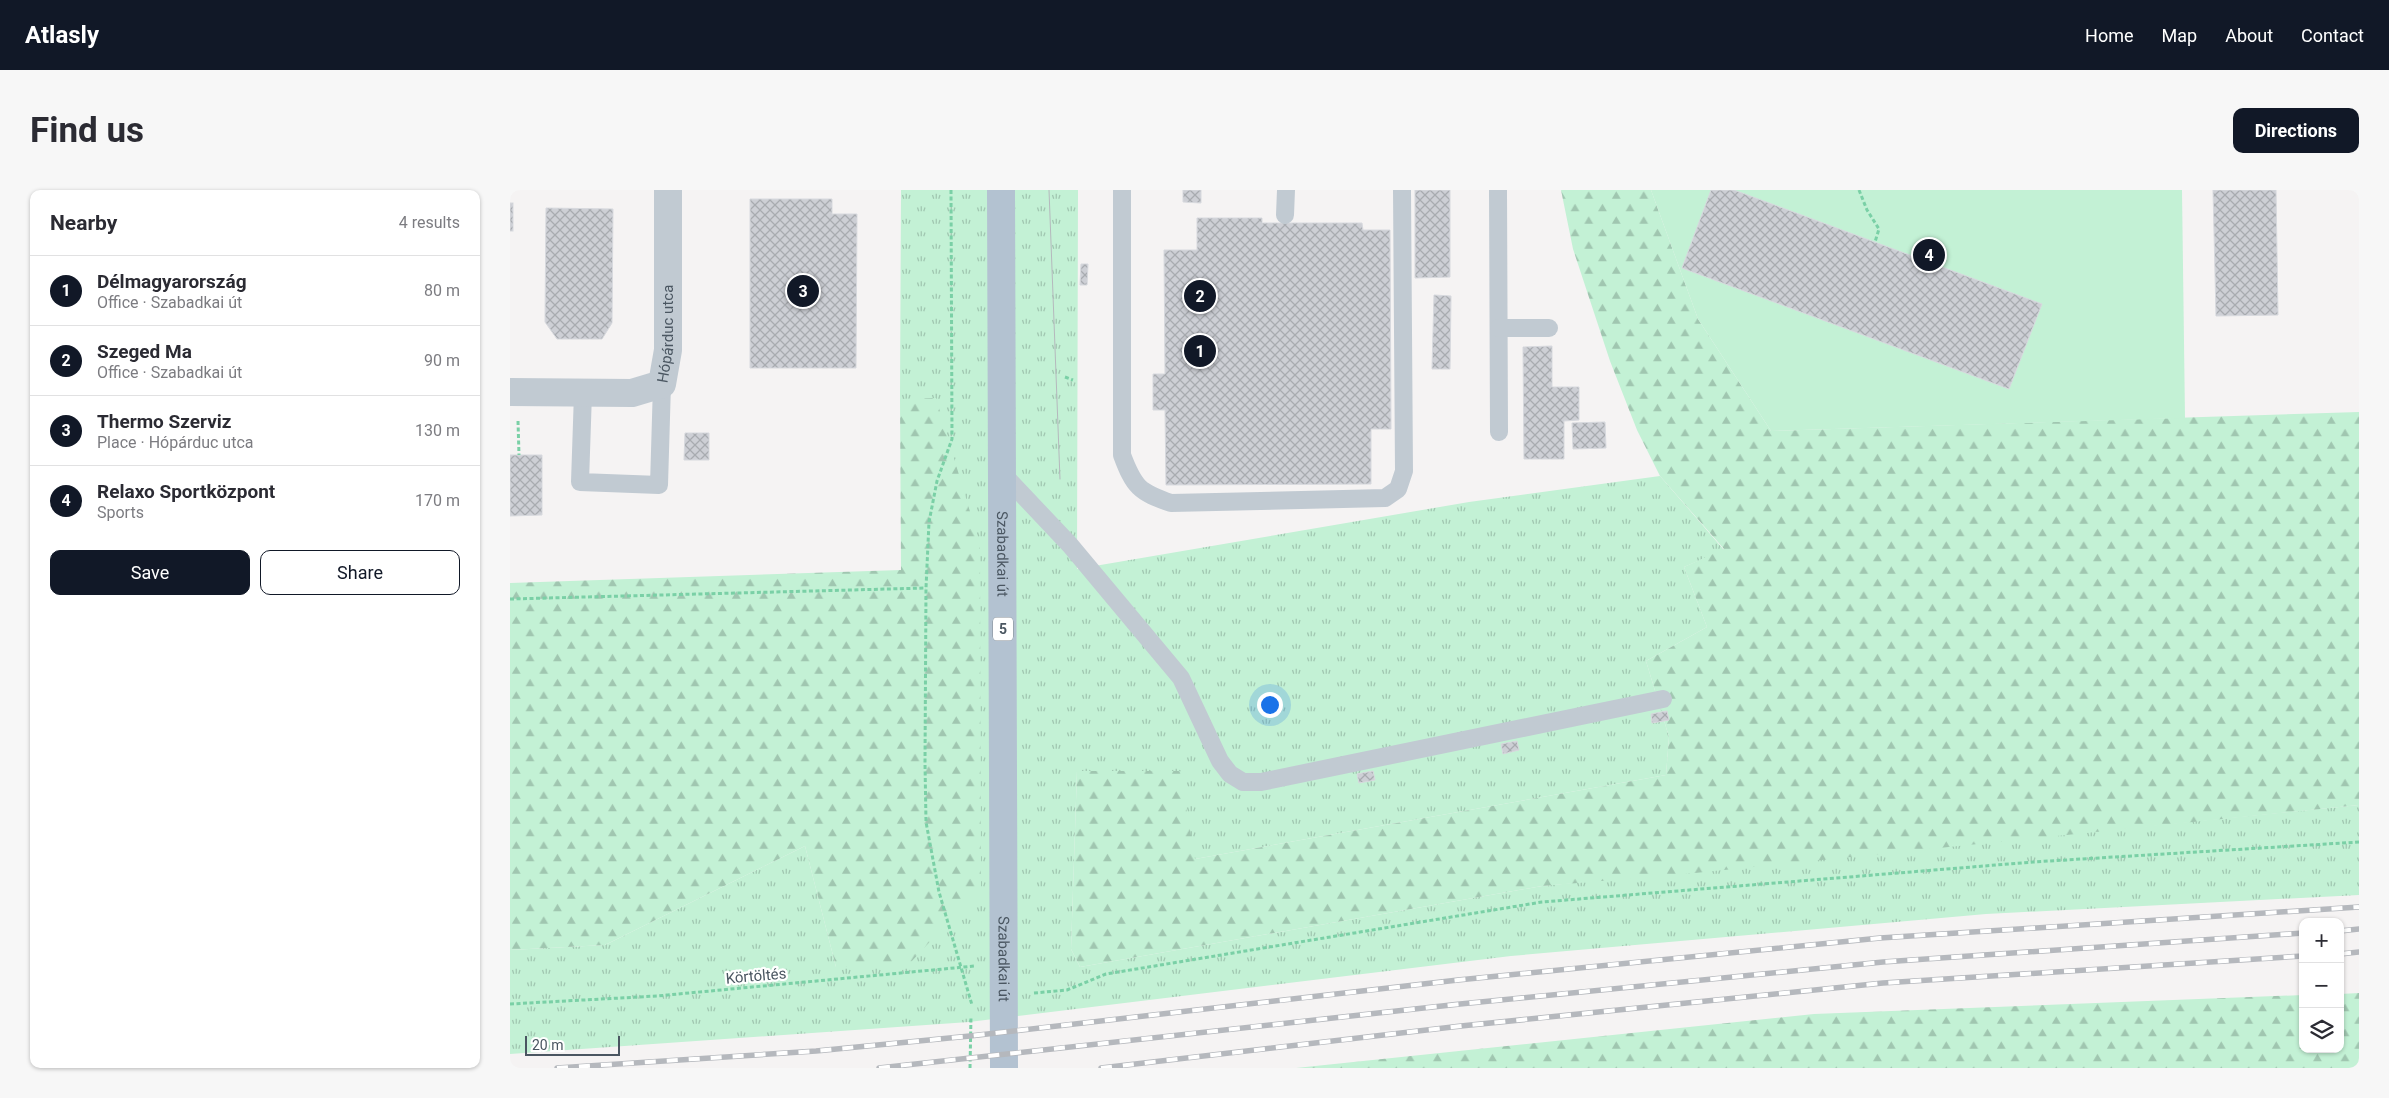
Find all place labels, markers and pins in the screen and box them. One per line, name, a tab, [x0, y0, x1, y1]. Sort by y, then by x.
pin: 4	[1913, 236, 1945, 274]
pin: 3	[787, 272, 819, 310]
pin: 2	[1184, 277, 1216, 315]
pin: 1	[1184, 332, 1216, 370]

